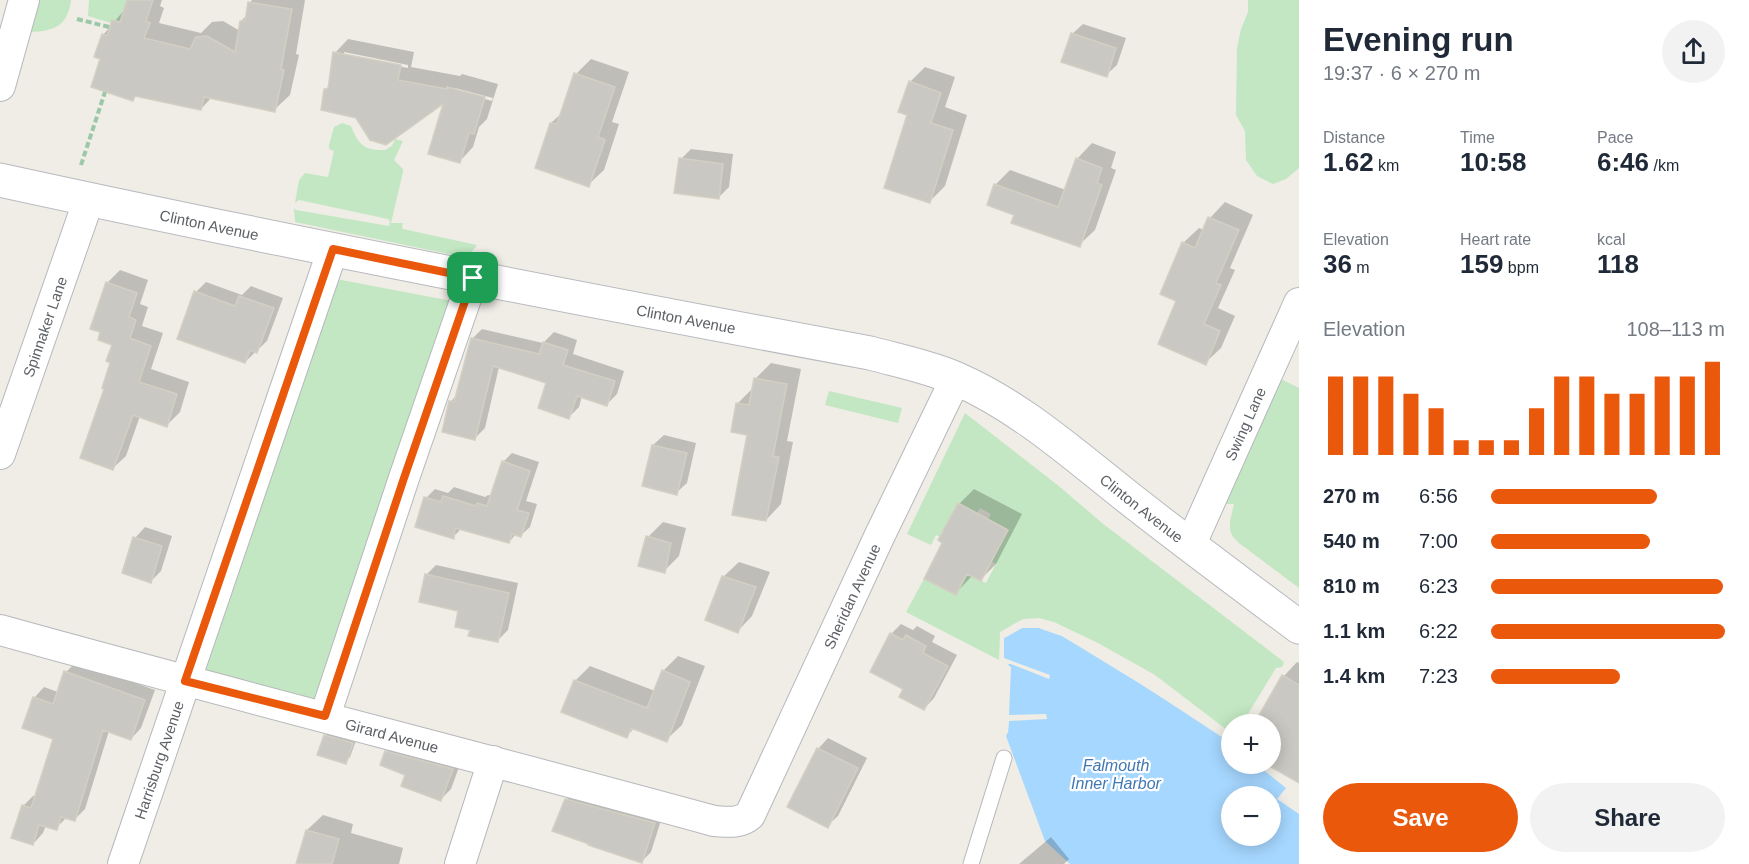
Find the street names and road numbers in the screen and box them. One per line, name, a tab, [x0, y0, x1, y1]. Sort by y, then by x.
street label: Clinton Avenue	[158, 206, 260, 243]
street label: Spinnaker Lane	[19, 274, 70, 379]
street label: Clinton Avenue	[635, 301, 737, 336]
street label: Swing Lane	[1221, 384, 1269, 463]
street label: Clinton Avenue	[1097, 470, 1187, 546]
street label: Sheridan Avenue	[820, 541, 883, 651]
street label: Harrisburg Avenue	[130, 698, 187, 821]
street label: Girard Avenue	[344, 715, 441, 756]

